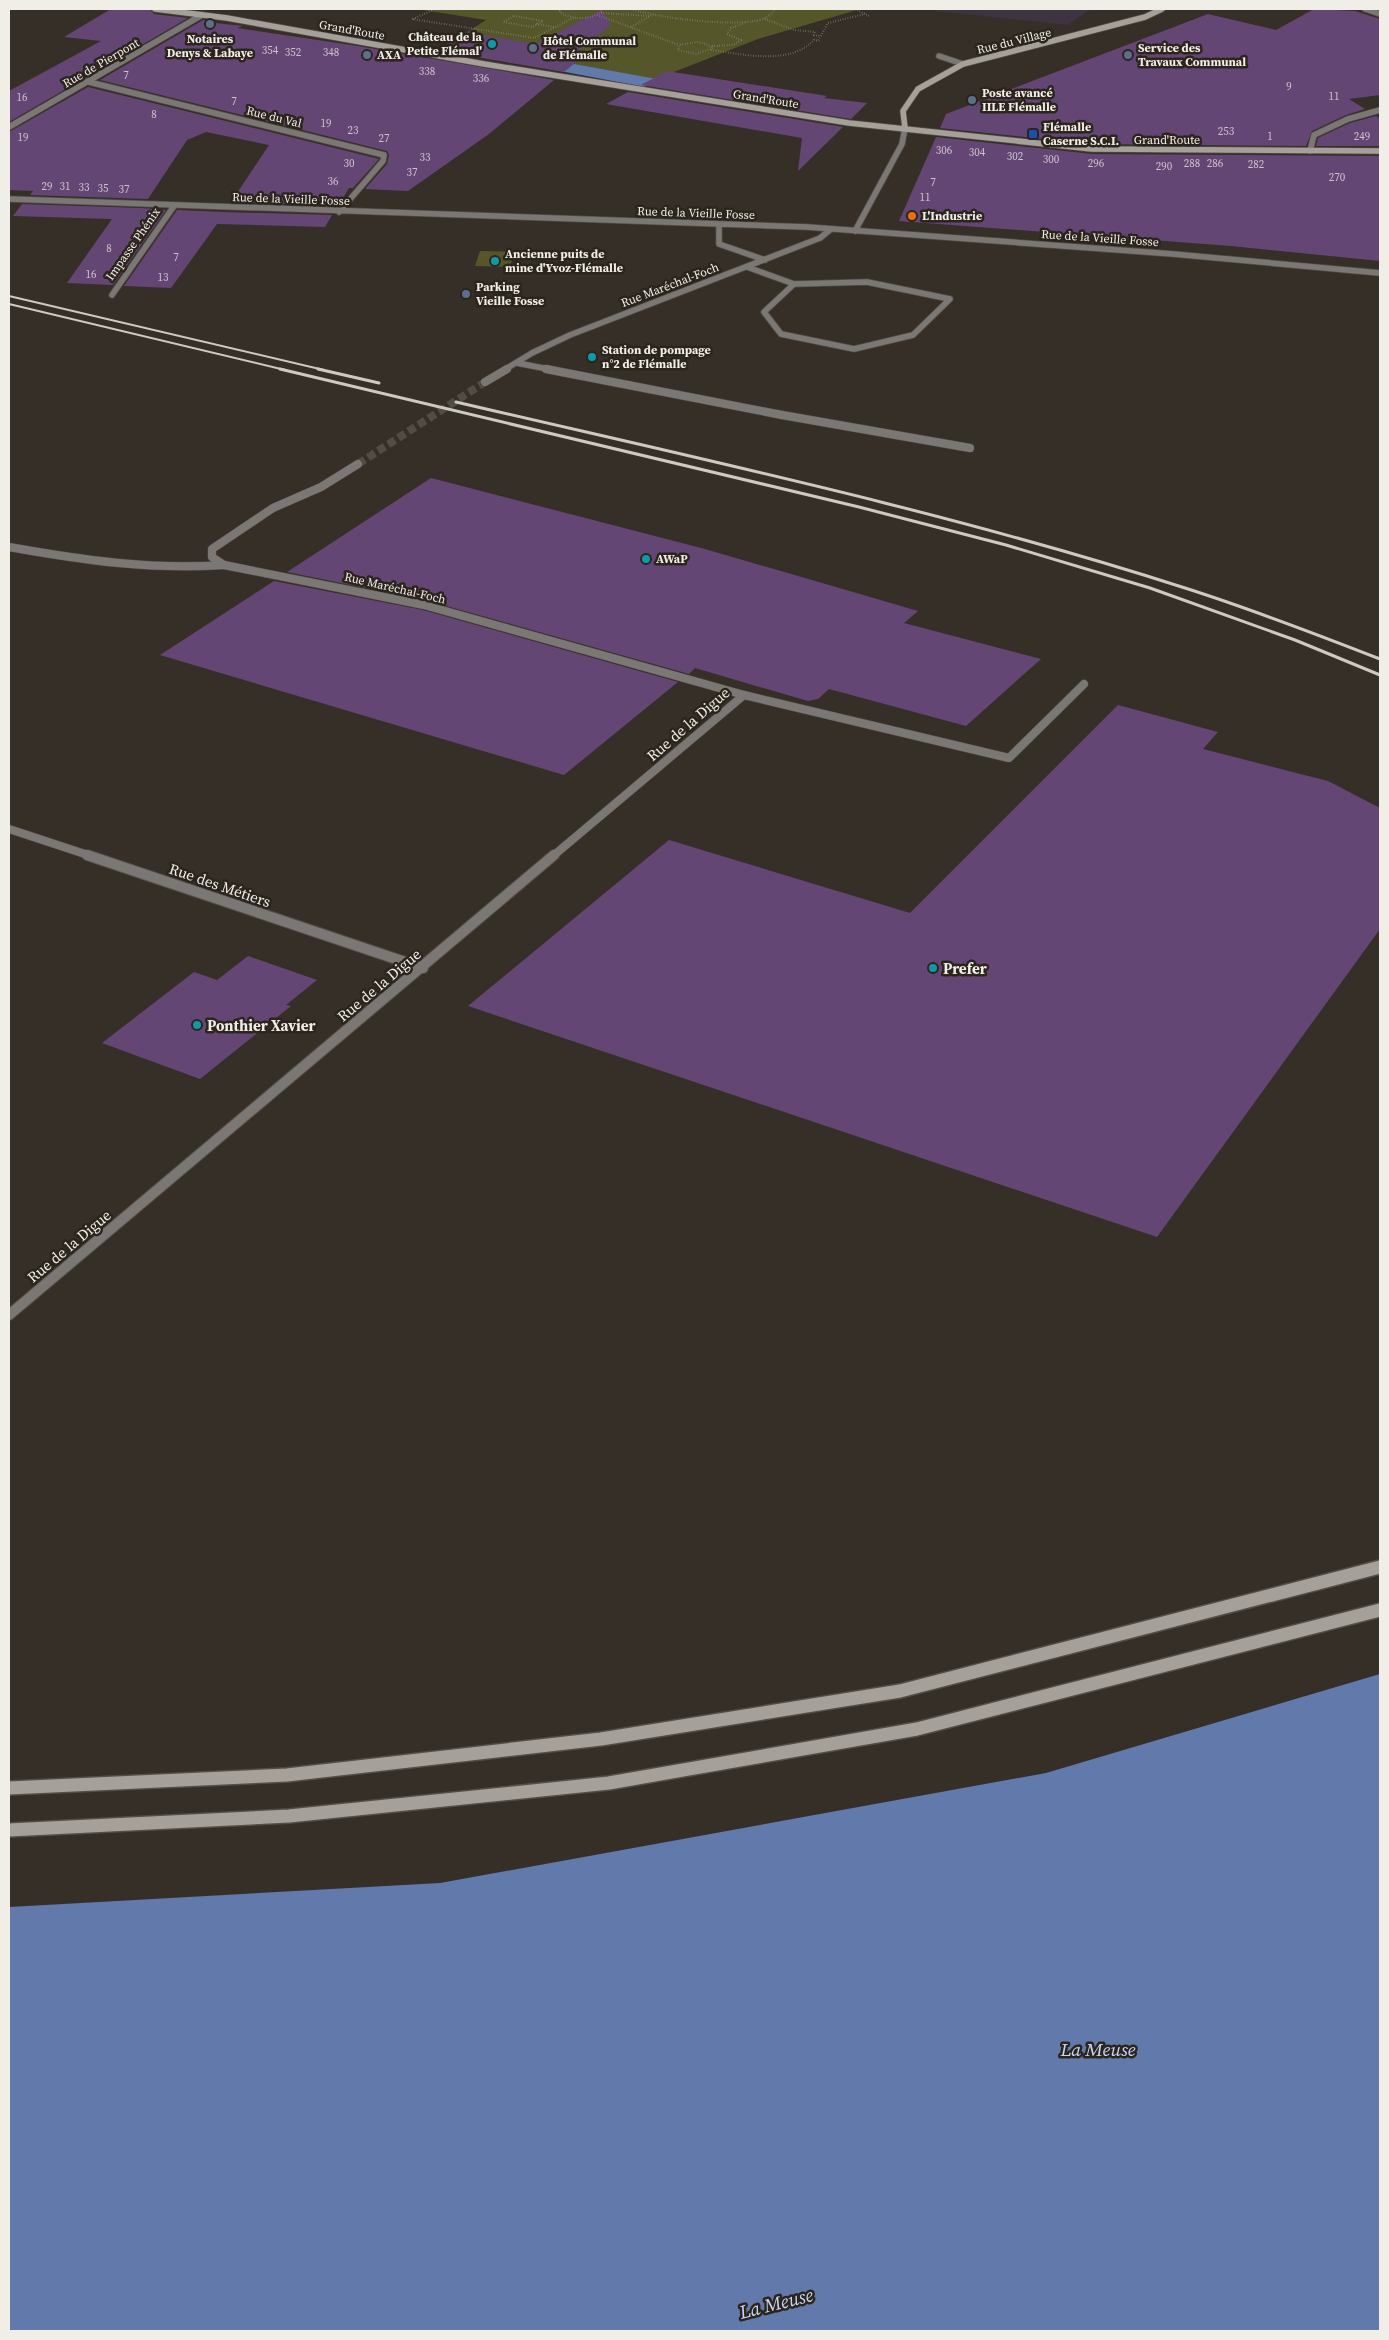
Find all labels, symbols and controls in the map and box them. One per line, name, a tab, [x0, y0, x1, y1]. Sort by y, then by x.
street label: Grand'Route	[318, 16, 386, 44]
marker: Notaires Denys & Labaye	[204, 18, 216, 30]
street label: Rue du Village	[975, 24, 1053, 58]
place label: Château de la Petite Flémal'	[407, 29, 483, 59]
place label: Notaires Denys & Labaye	[167, 31, 253, 61]
place label: Hôtel Communal de Flémalle	[543, 33, 636, 63]
street label: Rue de Pierpont	[60, 35, 142, 91]
marker: Château de la Petite Flémal'	[486, 38, 498, 50]
place label: Service des Travaux Communal	[1138, 40, 1246, 70]
marker: Hôtel Communal de Flémalle	[527, 42, 539, 54]
house number: 354	[262, 43, 279, 58]
house number: 352	[285, 45, 302, 60]
house number: 348	[323, 45, 339, 60]
place label: AXA	[377, 47, 401, 63]
marker: AXA	[361, 49, 373, 61]
marker: Service des Travaux Communal	[1122, 49, 1134, 61]
house number: 338	[419, 64, 435, 79]
house number: 7	[123, 68, 129, 83]
house number: 336	[473, 71, 490, 86]
house number: 9	[1286, 79, 1292, 94]
place label: Poste avancé IILE Flémalle	[982, 85, 1056, 115]
street label: Grand'Route	[732, 86, 800, 112]
house number: 11	[1329, 89, 1340, 104]
house number: 16	[17, 90, 28, 105]
house number: 7	[231, 94, 237, 109]
marker: Poste avancé IILE Flémalle	[966, 94, 978, 106]
street label: Rue du Val	[245, 102, 304, 132]
house number: 8	[151, 107, 157, 122]
house number: 19	[321, 116, 332, 131]
place label: Flémalle Caserne S.C.I.	[1043, 119, 1119, 149]
house number: 23	[348, 123, 359, 138]
house number: 253	[1218, 124, 1235, 139]
marker: Flémalle Caserne S.C.I.	[1027, 128, 1039, 140]
house number: 1	[1267, 129, 1273, 144]
house number: 249	[1354, 129, 1370, 144]
house number: 19	[18, 130, 29, 145]
house number: 27	[379, 131, 390, 146]
street label: Grand'Route	[1134, 132, 1200, 148]
house number: 306	[936, 143, 953, 158]
house number: 304	[969, 145, 986, 160]
house number: 302	[1007, 149, 1024, 164]
house number: 33	[420, 150, 431, 165]
house number: 300	[1043, 152, 1060, 167]
house number: 30	[344, 156, 355, 171]
house number: 296	[1088, 156, 1105, 171]
house number: 288	[1184, 156, 1200, 171]
house number: 286	[1207, 156, 1224, 171]
house number: 282	[1248, 157, 1265, 172]
house number: 290	[1156, 159, 1173, 174]
house number: 37	[407, 165, 418, 180]
house number: 270	[1329, 170, 1346, 185]
house number: 36	[328, 174, 339, 189]
house number: 7	[930, 175, 936, 190]
house number: 29	[42, 179, 53, 194]
house number: 31	[60, 179, 71, 194]
house number: 33	[79, 180, 90, 195]
house number: 35	[98, 181, 109, 196]
house number: 37	[119, 182, 130, 197]
street label: Rue de la Vieille Fosse	[232, 189, 350, 209]
house number: 11	[920, 190, 931, 205]
street label: Rue de la Vieille Fosse	[637, 203, 755, 223]
street label: Impasse Phénix	[102, 204, 164, 283]
place label: L'Industrie	[922, 208, 982, 224]
marker: L'Industrie	[906, 210, 918, 222]
street label: Rue de la Vieille Fosse	[1041, 226, 1159, 250]
house number: 8	[106, 241, 112, 256]
place label: Ancienne puits de mine d'Yvoz-Flémalle	[505, 246, 623, 276]
house number: 7	[173, 250, 179, 265]
marker: Ancienne puits de mine d'Yvoz-Flémalle	[489, 255, 501, 267]
street label: Rue Maréchal-Foch	[619, 259, 721, 311]
house number: 16	[86, 267, 97, 282]
house number: 13	[158, 270, 169, 285]
place label: Parking Vieille Fosse	[476, 279, 544, 309]
marker: Parking Vieille Fosse	[460, 288, 472, 300]
place label: Station de pompage n°2 de Flémalle	[602, 342, 711, 372]
marker: Station de pompage n°2 de Flémalle	[586, 351, 598, 363]
place label: AWaP	[656, 551, 688, 567]
marker: AWaP	[640, 553, 652, 565]
street label: Rue Maréchal-Foch	[343, 569, 447, 607]
street label: Rue de la Digue	[642, 682, 734, 766]
street label: Rue des Métiers	[166, 858, 274, 912]
street label: Rue de la Digue	[333, 943, 426, 1026]
place label: Prefer	[943, 958, 987, 979]
marker: Prefer	[927, 962, 939, 974]
place label: Ponthier Xavier	[207, 1015, 316, 1036]
marker: Ponthier Xavier	[191, 1019, 203, 1031]
street label: Rue de la Digue	[23, 1204, 116, 1287]
water label: La Meuse	[1059, 2036, 1136, 2062]
water label: La Meuse	[735, 2281, 816, 2325]

